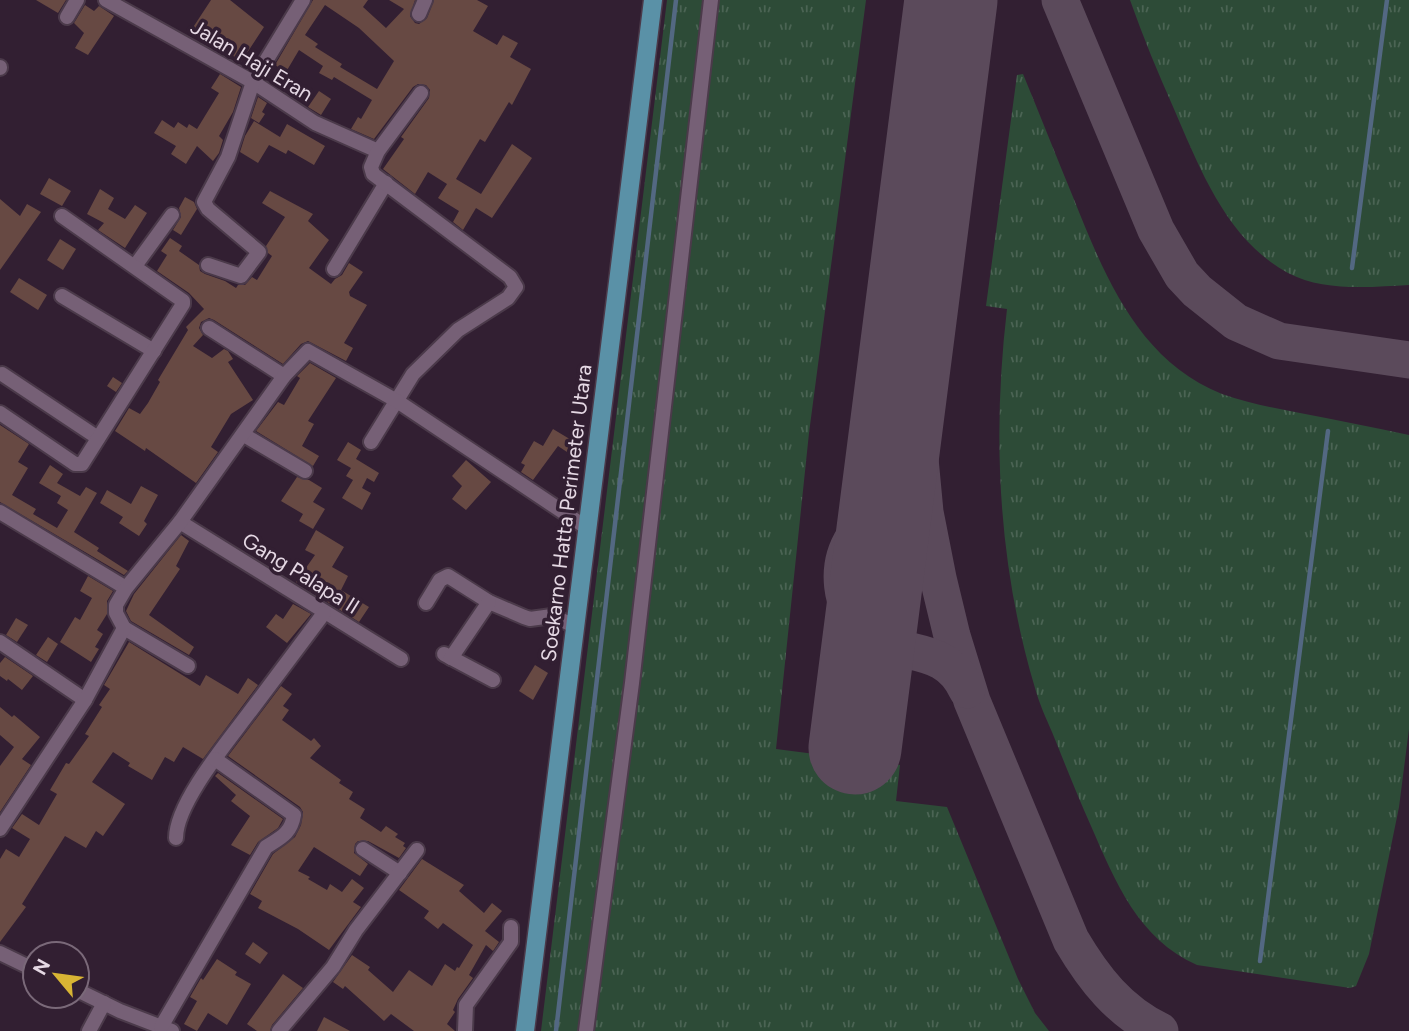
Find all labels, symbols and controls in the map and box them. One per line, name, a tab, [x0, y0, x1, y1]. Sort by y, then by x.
street label: Jalan Haji Eran	[186, 14, 318, 106]
street label: Soekarno Hatta Perimeter Utara	[535, 363, 597, 663]
street label: Gang Palapa II	[238, 527, 364, 619]
north arrow	[21, 940, 91, 1010]
text: N	[28, 955, 55, 979]

